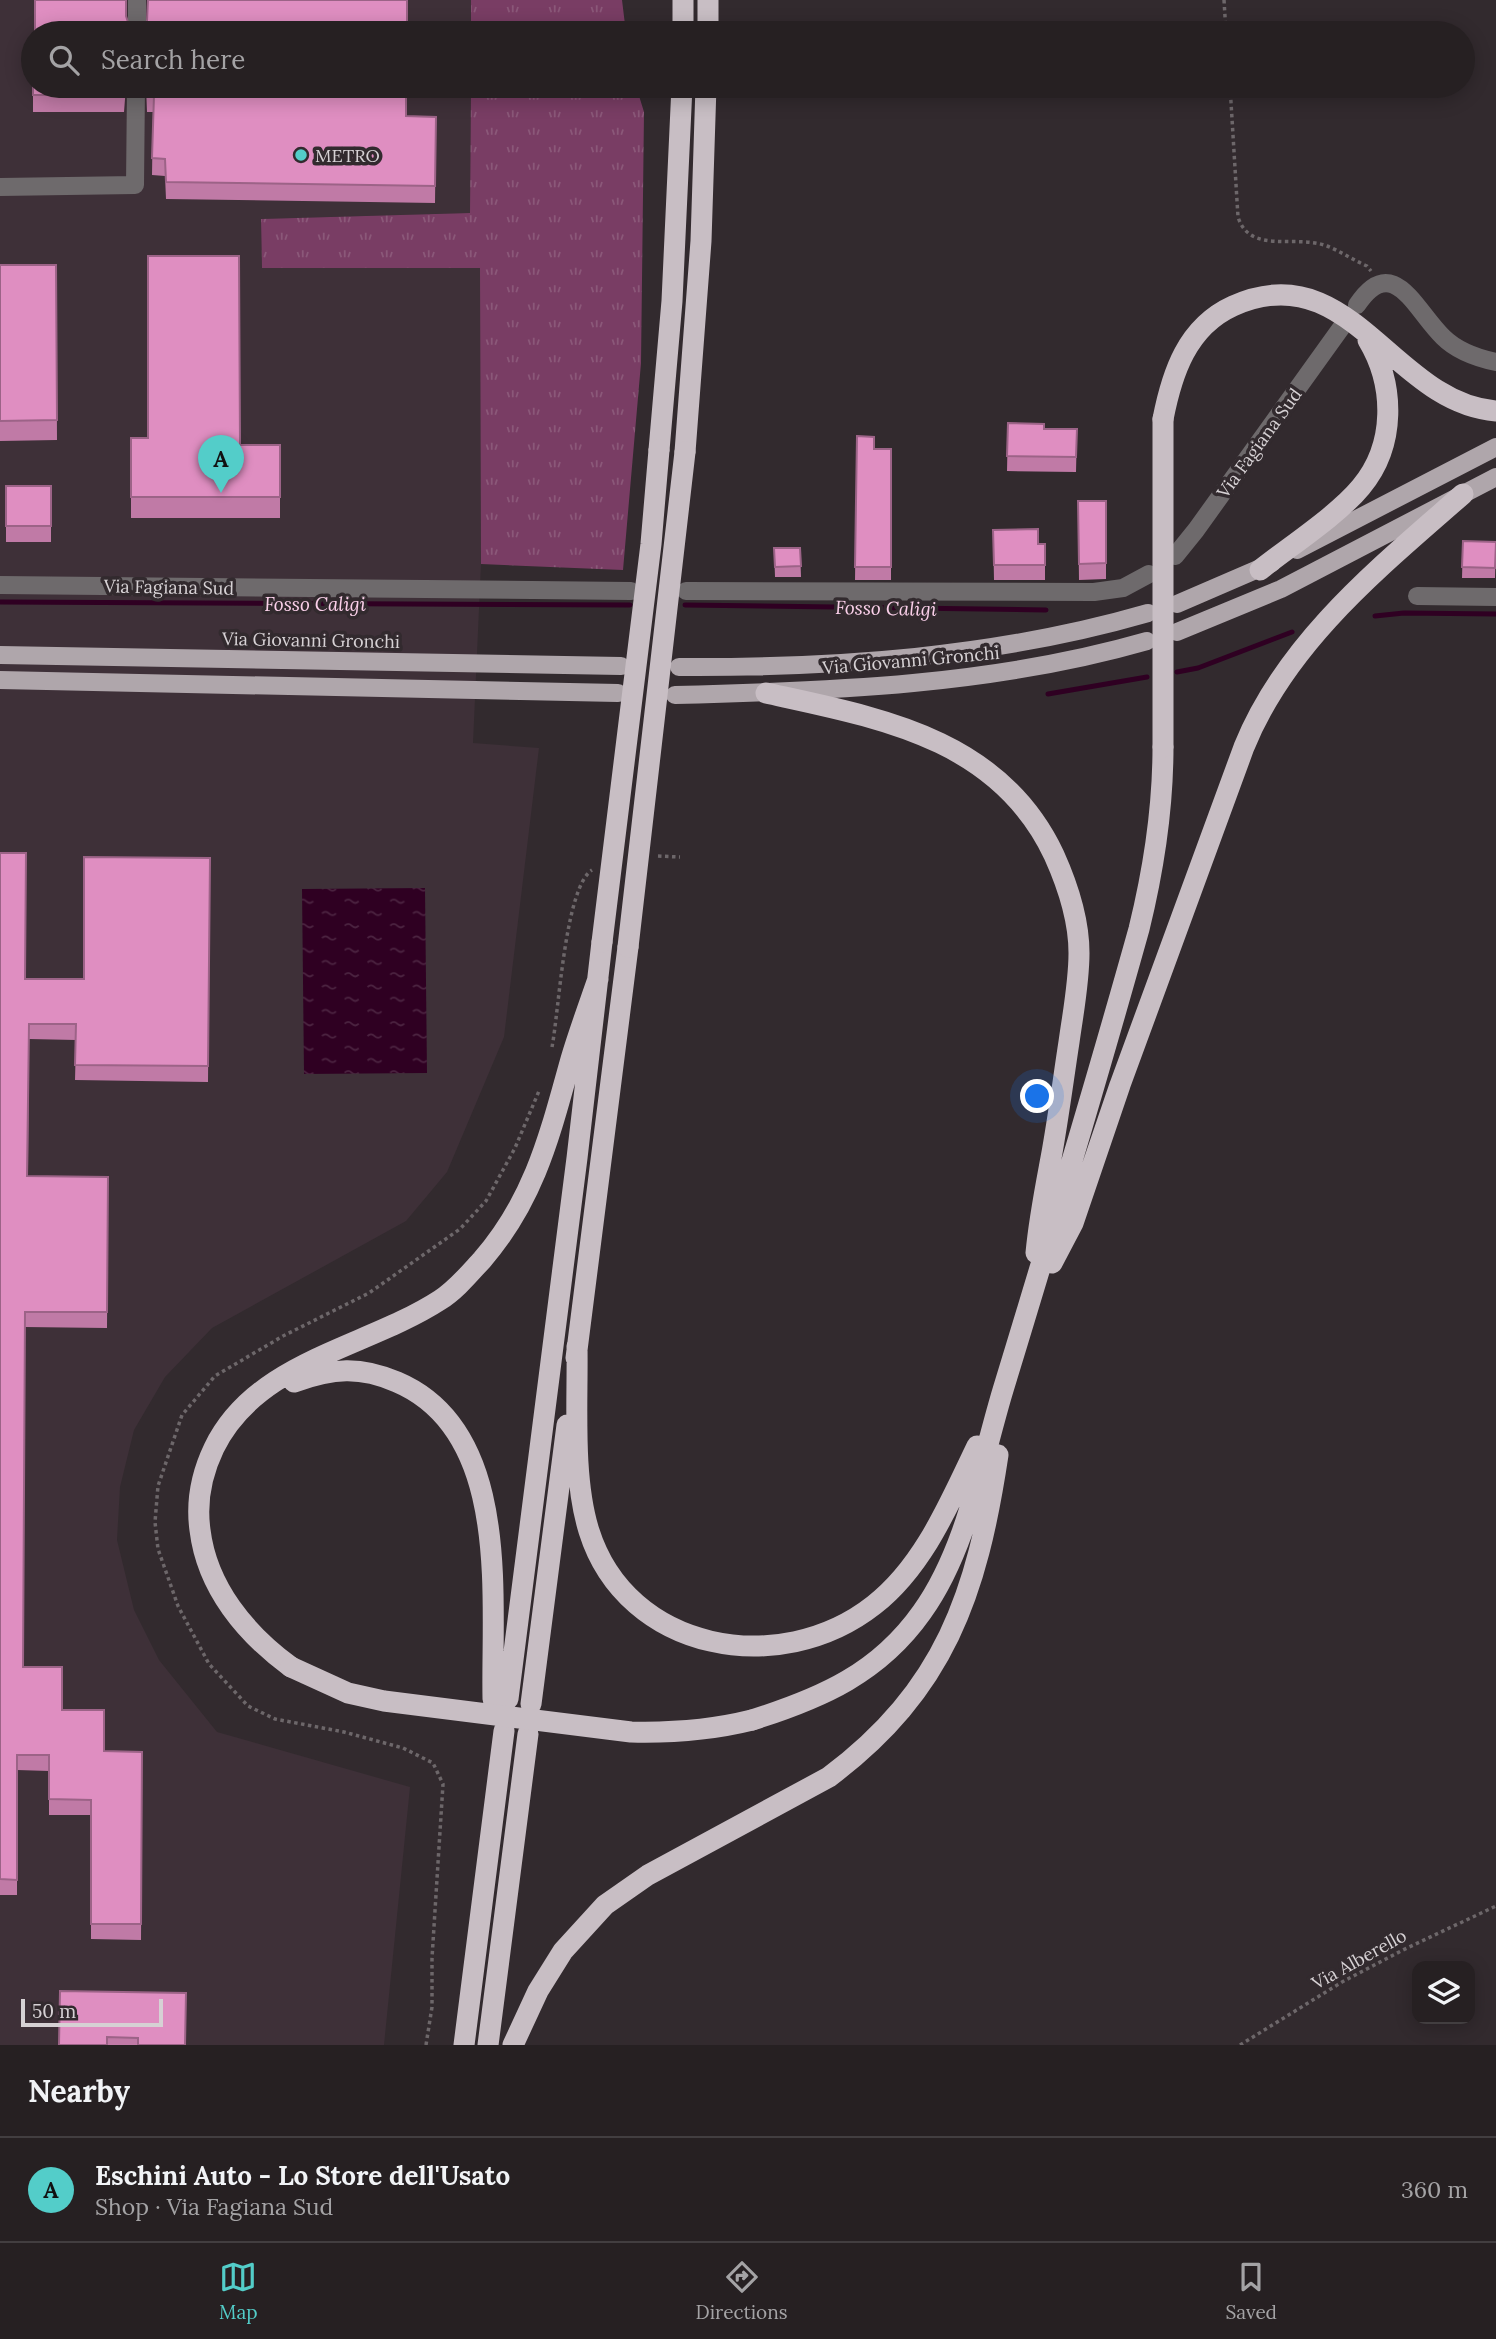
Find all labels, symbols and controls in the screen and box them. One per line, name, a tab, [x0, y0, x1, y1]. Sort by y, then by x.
search box	[21, 21, 1475, 98]
icon: search	[45, 41, 83, 79]
text: Search here	[101, 43, 245, 76]
place label: METRO	[315, 144, 380, 167]
marker: METRO	[293, 147, 309, 163]
street label: Via Fagiana Sud	[1211, 383, 1307, 503]
pin: A	[198, 435, 244, 493]
street label: Via Fagiana Sud	[103, 574, 235, 600]
water label: Fosso Caligi	[264, 592, 366, 616]
water label: Fosso Caligi	[835, 595, 937, 621]
street label: Via Giovanni Gronchi	[221, 627, 400, 653]
street label: Via Giovanni Gronchi	[820, 641, 1001, 679]
your location	[1020, 1079, 1054, 1113]
street label: Via Alberello	[1307, 1924, 1410, 1995]
map controls	[1412, 1961, 1475, 2024]
button: layers	[1412, 1961, 1475, 2024]
scale bar	[21, 1996, 163, 2028]
text: 50 m	[32, 1999, 76, 2023]
text: Nearby	[28, 2072, 130, 2110]
text: Eschini Auto - Lo Store dell'Usato	[95, 2159, 510, 2192]
text: A	[43, 2175, 59, 2204]
text: 360 m	[1401, 2175, 1468, 2204]
text: Shop · Via Fagiana Sud	[95, 2192, 333, 2221]
tab: Map	[219, 2258, 258, 2324]
tab: Directions	[696, 2258, 788, 2324]
tab: Saved	[1226, 2258, 1277, 2324]

